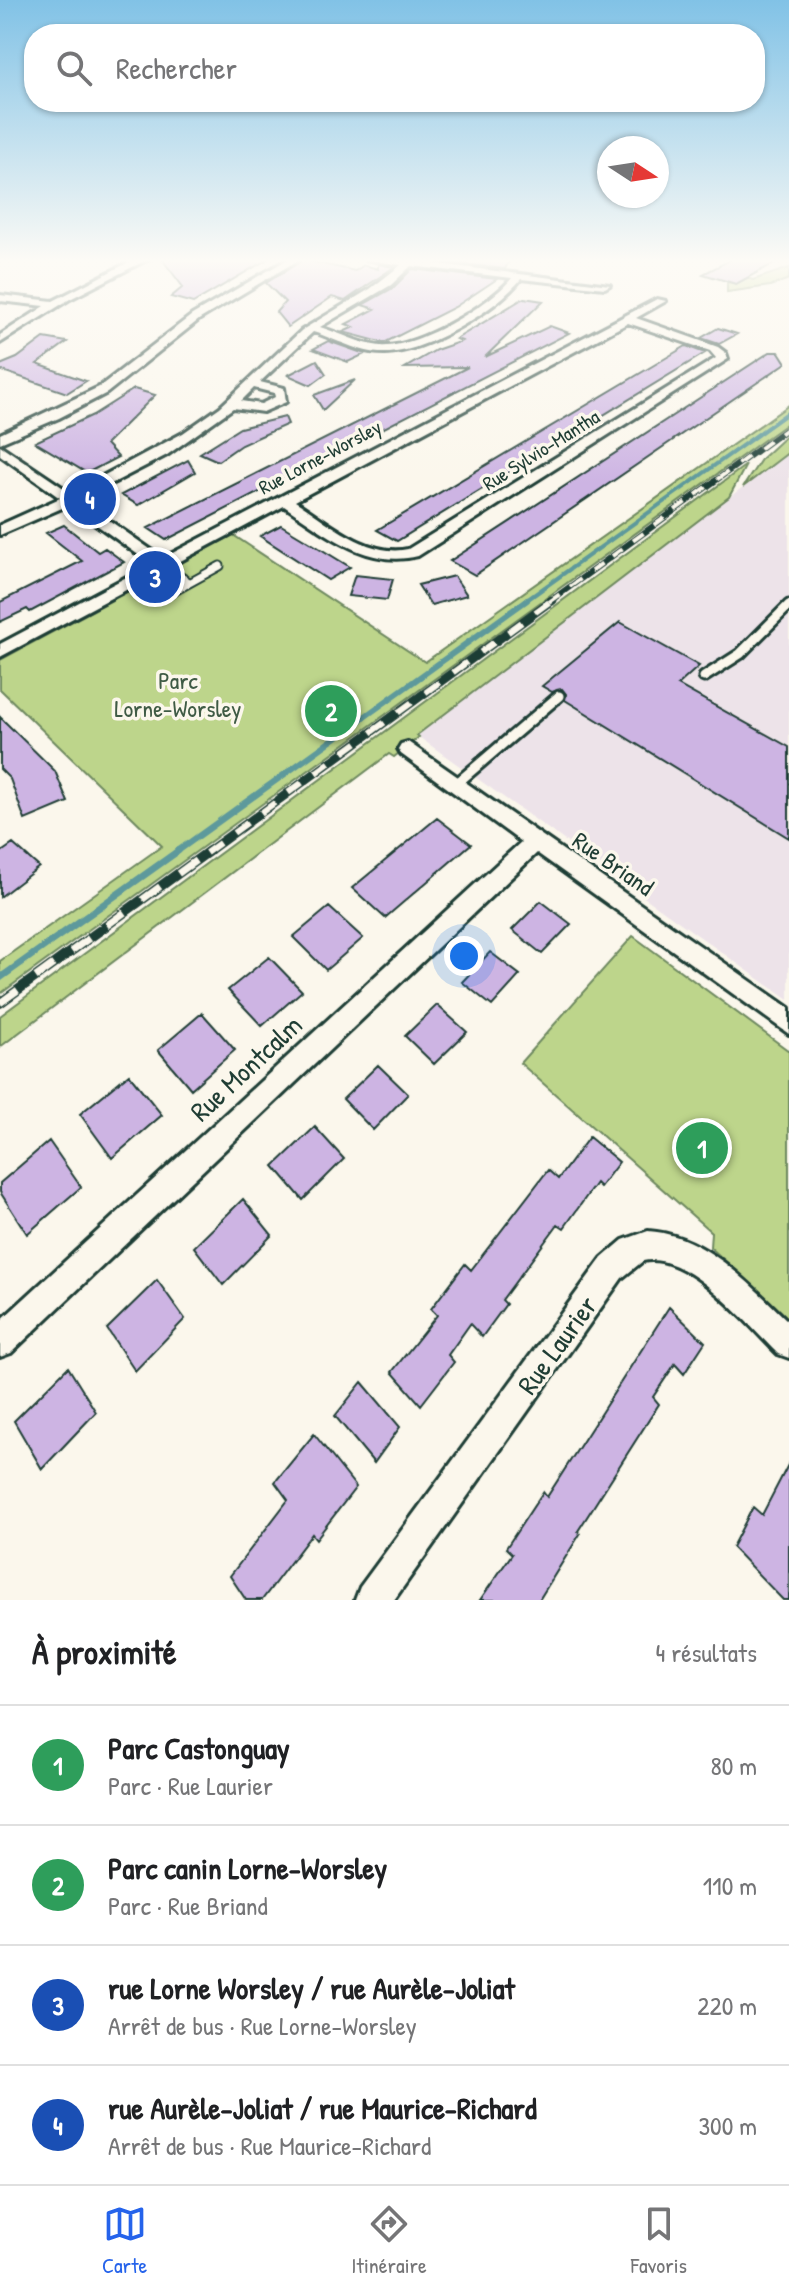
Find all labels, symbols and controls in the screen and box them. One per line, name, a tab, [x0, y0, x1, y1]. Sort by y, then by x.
search box	[24, 24, 765, 112]
icon: search	[52, 46, 96, 90]
text: Rechercher	[116, 48, 237, 88]
north arrow	[597, 136, 669, 208]
street label: Rue Sylvio-Mantha	[477, 403, 604, 496]
street label: Rue Lorne-Worsley	[254, 413, 386, 500]
pin: 4	[64, 469, 116, 529]
pin: 3	[129, 547, 181, 607]
park label: Parc Lorne-Worsley	[115, 664, 241, 724]
pin: 2	[305, 681, 357, 741]
street label: Rue Briand	[567, 824, 660, 903]
your location	[444, 936, 484, 976]
street label: Rue Montcalm	[182, 1006, 310, 1130]
pin: 1	[676, 1118, 728, 1178]
street label: Rue Laurier	[508, 1288, 606, 1402]
text: À proximité	[32, 1629, 177, 1675]
text: 4 résultats	[655, 1635, 757, 1670]
text: Parc Castonguay	[108, 1728, 290, 1768]
text: 1	[53, 1748, 63, 1783]
text: 80 m	[710, 1748, 757, 1783]
text: Parc · Rue Laurier	[108, 1768, 273, 1803]
text: Parc canin Lorne-Worsley	[108, 1848, 387, 1888]
text: 2	[52, 1868, 64, 1903]
text: 110 m	[703, 1868, 757, 1903]
text: Parc · Rue Briand	[108, 1888, 268, 1923]
text: rue Lorne Worsley / rue Aurèle-Joliat	[108, 1968, 515, 2008]
text: 3	[52, 1988, 64, 2023]
text: 220 m	[697, 1988, 757, 2023]
text: Arrêt de bus · Rue Lorne-Worsley	[108, 2008, 417, 2043]
text: rue Aurèle-Joliat / rue Maurice-Richard	[108, 2088, 537, 2128]
text: 4	[53, 2108, 63, 2143]
text: 300 m	[698, 2108, 757, 2143]
text: Arrêt de bus · Rue Maurice-Richard	[108, 2128, 431, 2163]
tab: Carte	[102, 2202, 147, 2280]
tab: Itinéraire	[351, 2202, 427, 2280]
tab: Favoris	[631, 2202, 687, 2280]

